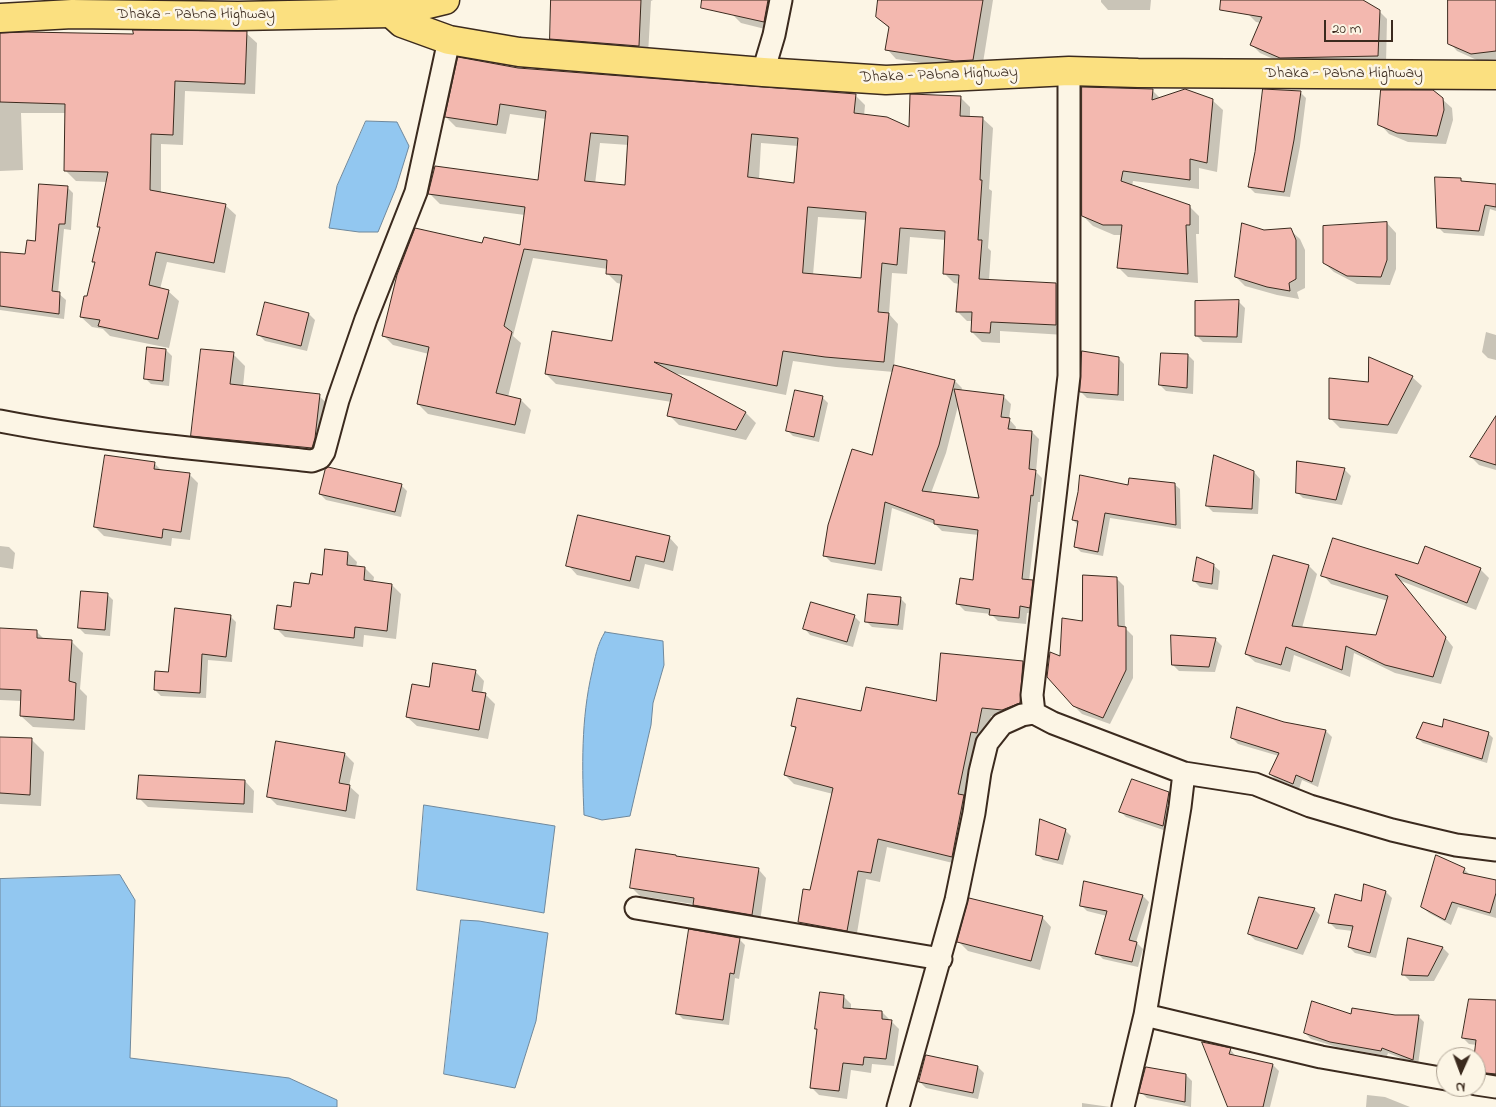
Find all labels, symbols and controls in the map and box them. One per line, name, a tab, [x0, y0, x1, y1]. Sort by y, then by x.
street label: Dhaka - Pabna Highway	[117, 5, 275, 25]
scale bar	[1326, 10, 1395, 42]
text: 20 m	[1332, 18, 1361, 40]
street label: Dhaka - Pabna Highway	[860, 64, 1018, 88]
street label: Dhaka - Pabna Highway	[1265, 64, 1423, 84]
north arrow	[1436, 1047, 1486, 1097]
text: N	[1455, 1076, 1466, 1097]

